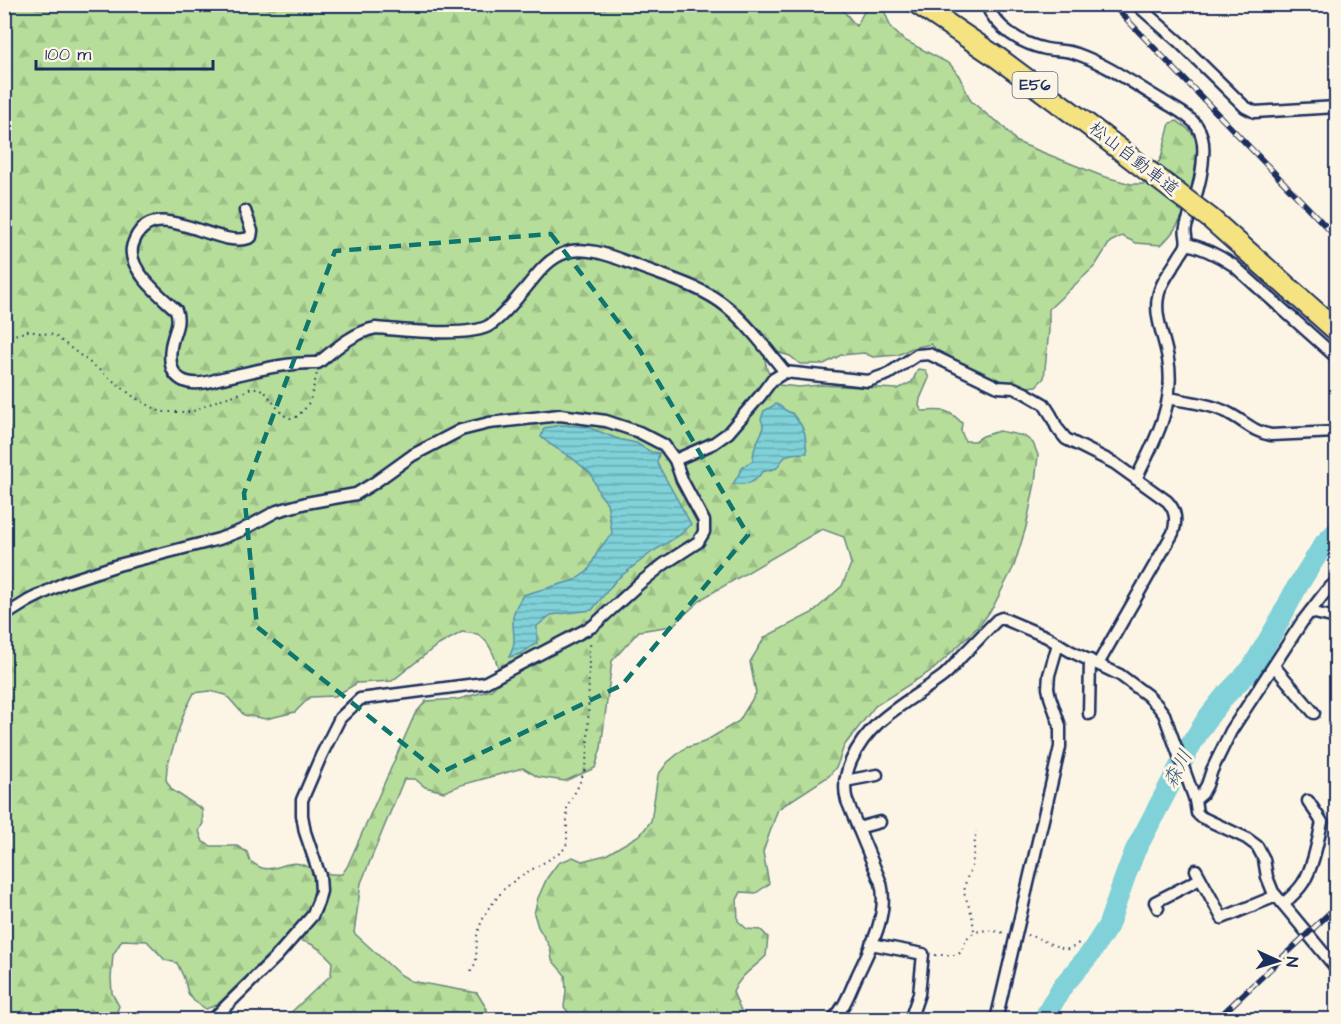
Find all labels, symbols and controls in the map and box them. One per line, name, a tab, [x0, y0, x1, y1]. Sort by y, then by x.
scale bar	[36, 33, 213, 71]
text: 100 m	[45, 42, 91, 67]
road number: E56	[1012, 72, 1058, 98]
street label: 松山自動車道	[1084, 116, 1184, 202]
water label: 森川	[1156, 745, 1200, 793]
north arrow	[1248, 931, 1308, 991]
text: N	[1281, 956, 1303, 968]

